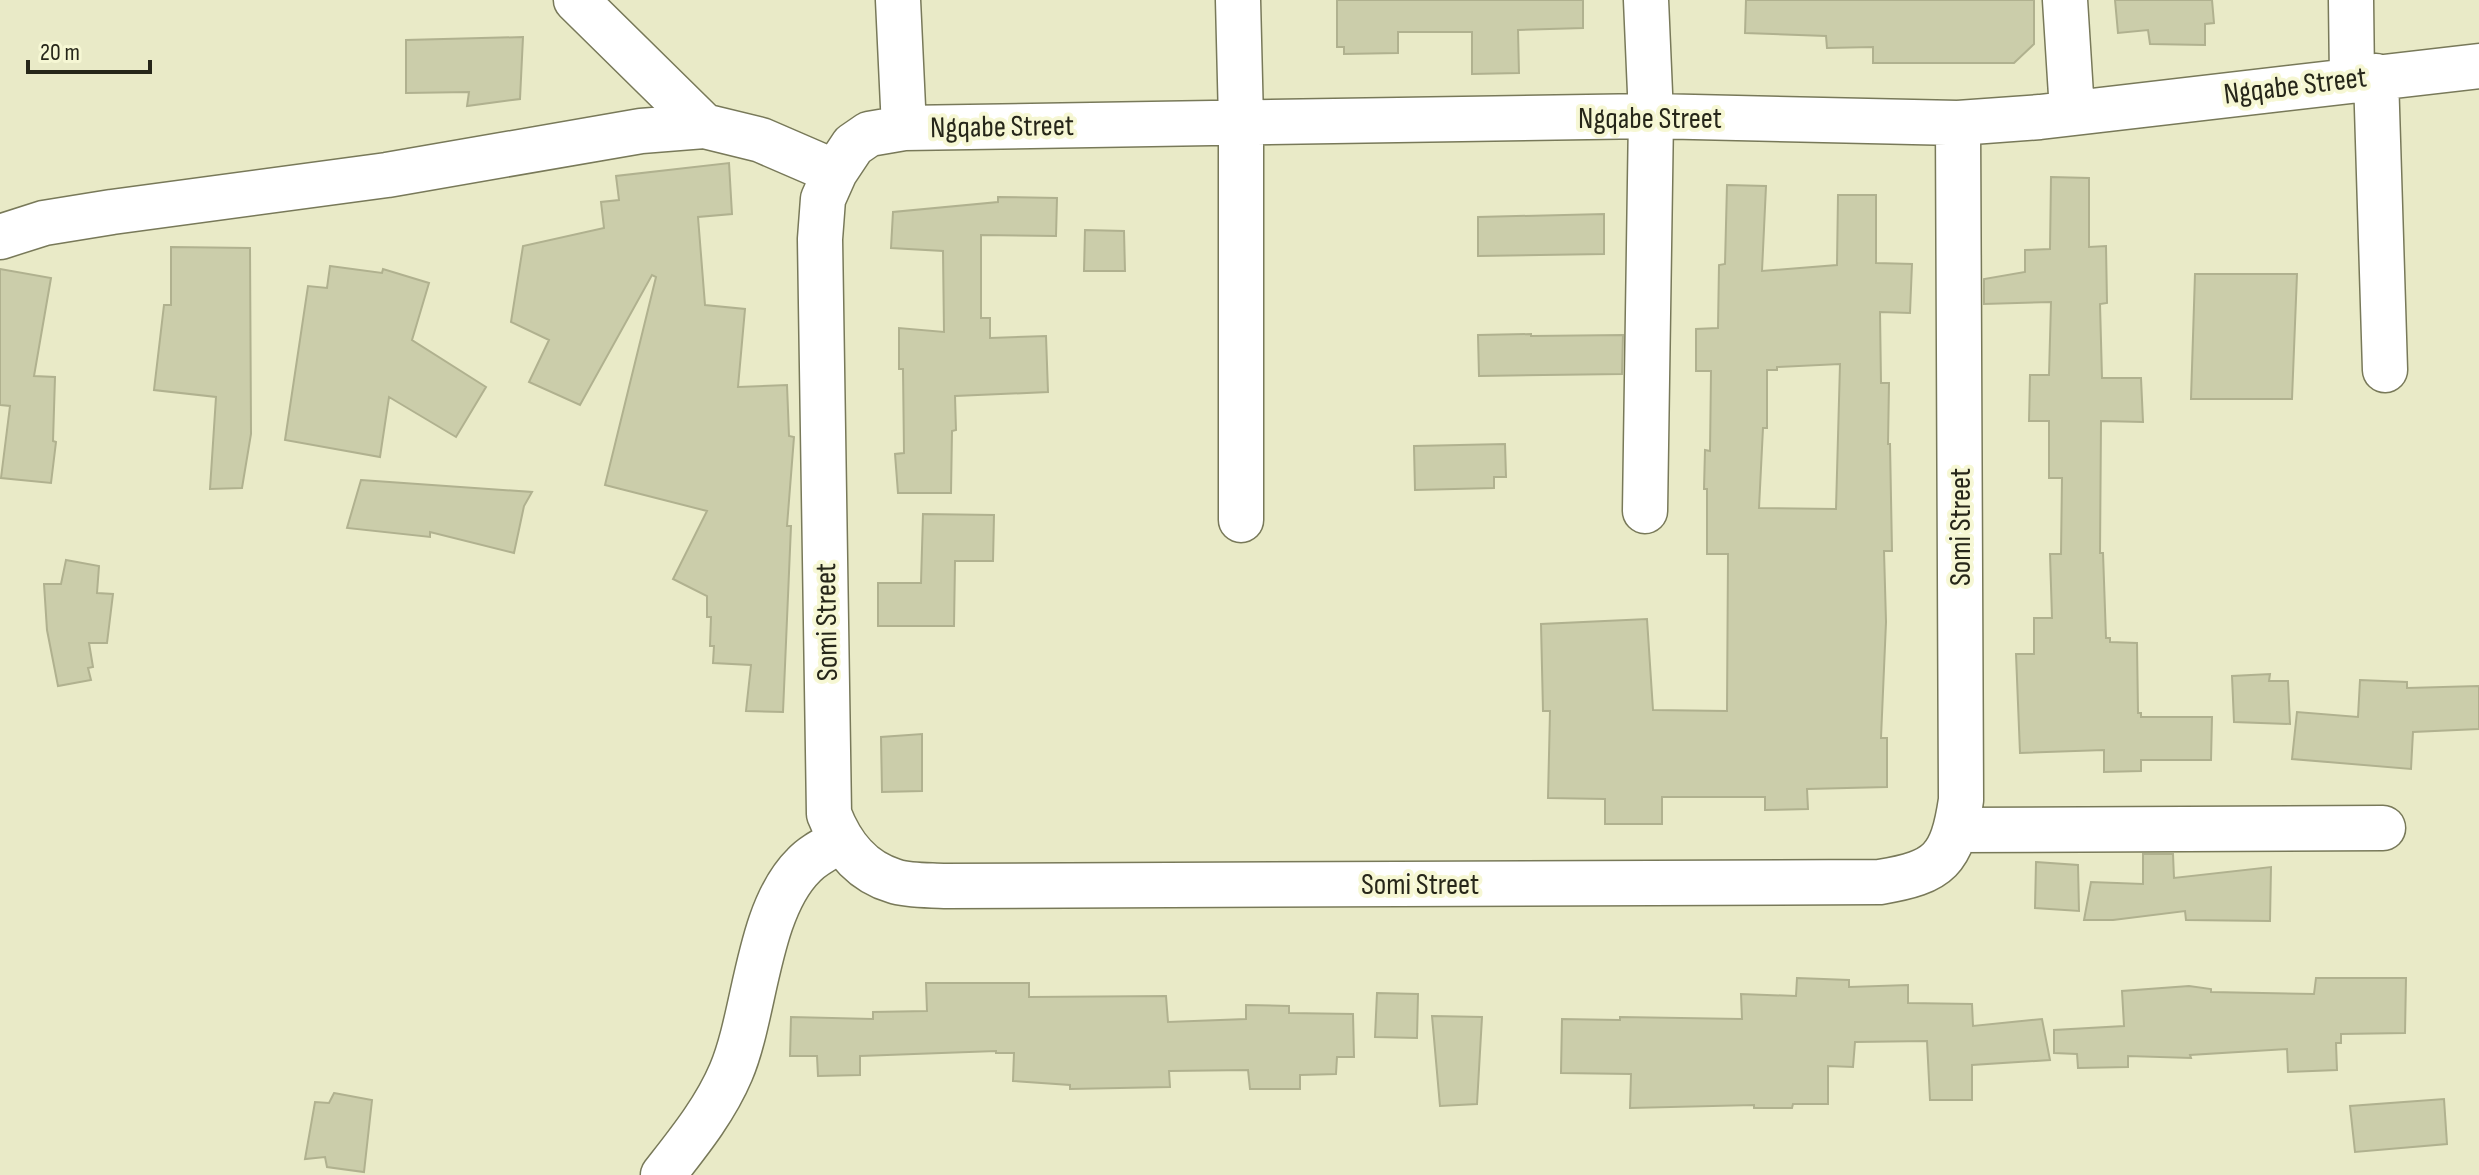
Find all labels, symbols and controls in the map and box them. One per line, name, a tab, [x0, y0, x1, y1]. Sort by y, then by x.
scale bar	[28, 24, 150, 74]
text: 20 m	[40, 38, 80, 67]
street label: Ngqabe Street	[2222, 59, 2369, 113]
street label: Ngqabe Street	[1578, 101, 1722, 137]
street label: Ngqabe Street	[930, 108, 1074, 146]
street label: Somi Street	[1943, 468, 1979, 586]
street label: Somi Street	[808, 563, 846, 681]
street label: Somi Street	[1361, 867, 1479, 903]

